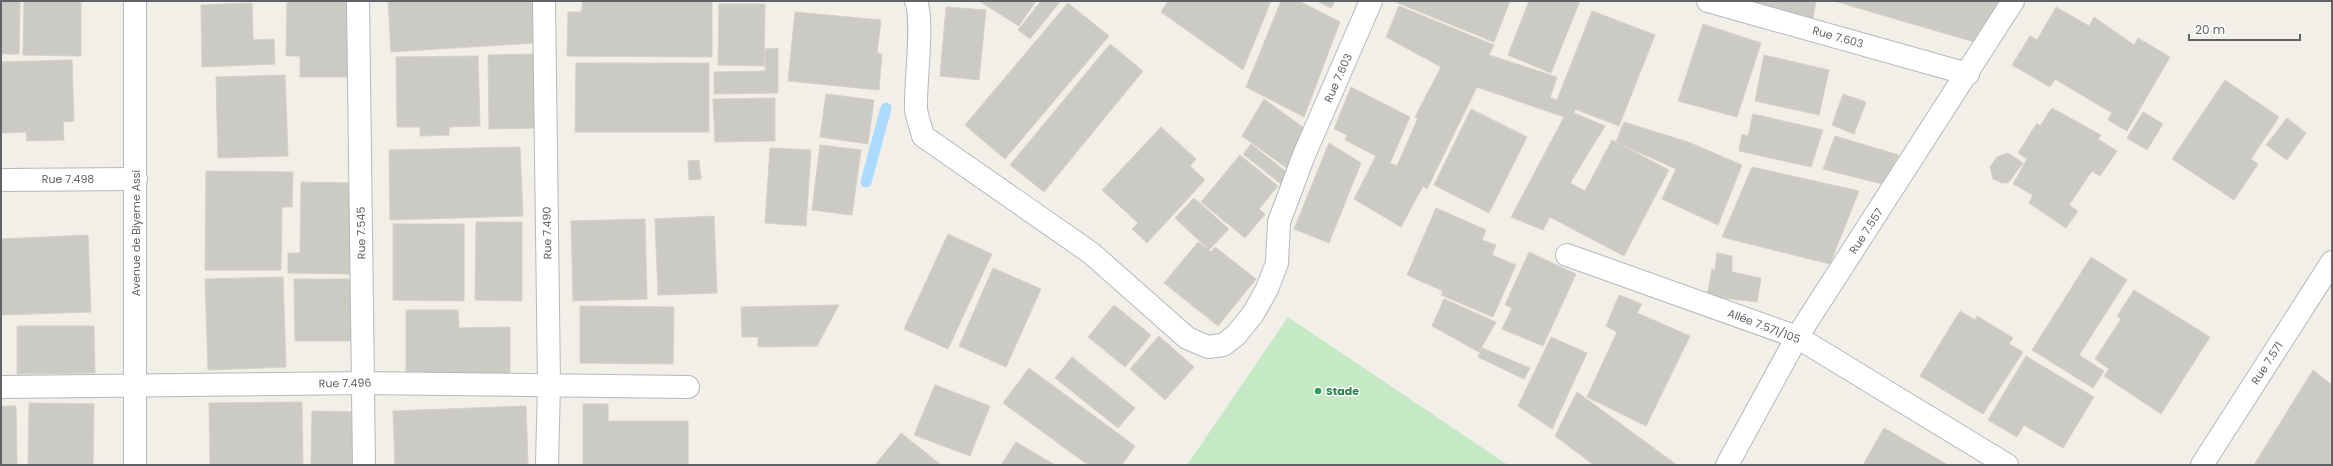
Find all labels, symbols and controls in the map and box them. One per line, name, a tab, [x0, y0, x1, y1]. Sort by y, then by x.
scale bar	[2189, 16, 2300, 42]
text: 20 m	[2195, 21, 2225, 38]
street label: Rue 7.603	[1811, 22, 1865, 52]
street label: Rue 7.603	[1320, 51, 1356, 105]
street label: Avenue de Biyeme Assi	[128, 169, 144, 296]
street label: Rue 7.498	[42, 171, 94, 187]
street label: Rue 7.557	[1845, 205, 1887, 257]
street label: Rue 7.490	[539, 206, 555, 259]
street label: Rue 7.545	[353, 207, 369, 259]
street label: Allée 7.571/105	[1725, 305, 1803, 347]
street label: Rue 7.571	[2247, 338, 2287, 388]
street label: Rue 7.496	[319, 375, 371, 391]
place label: Stade	[1326, 383, 1359, 399]
marker: Stade	[1313, 386, 1323, 396]

